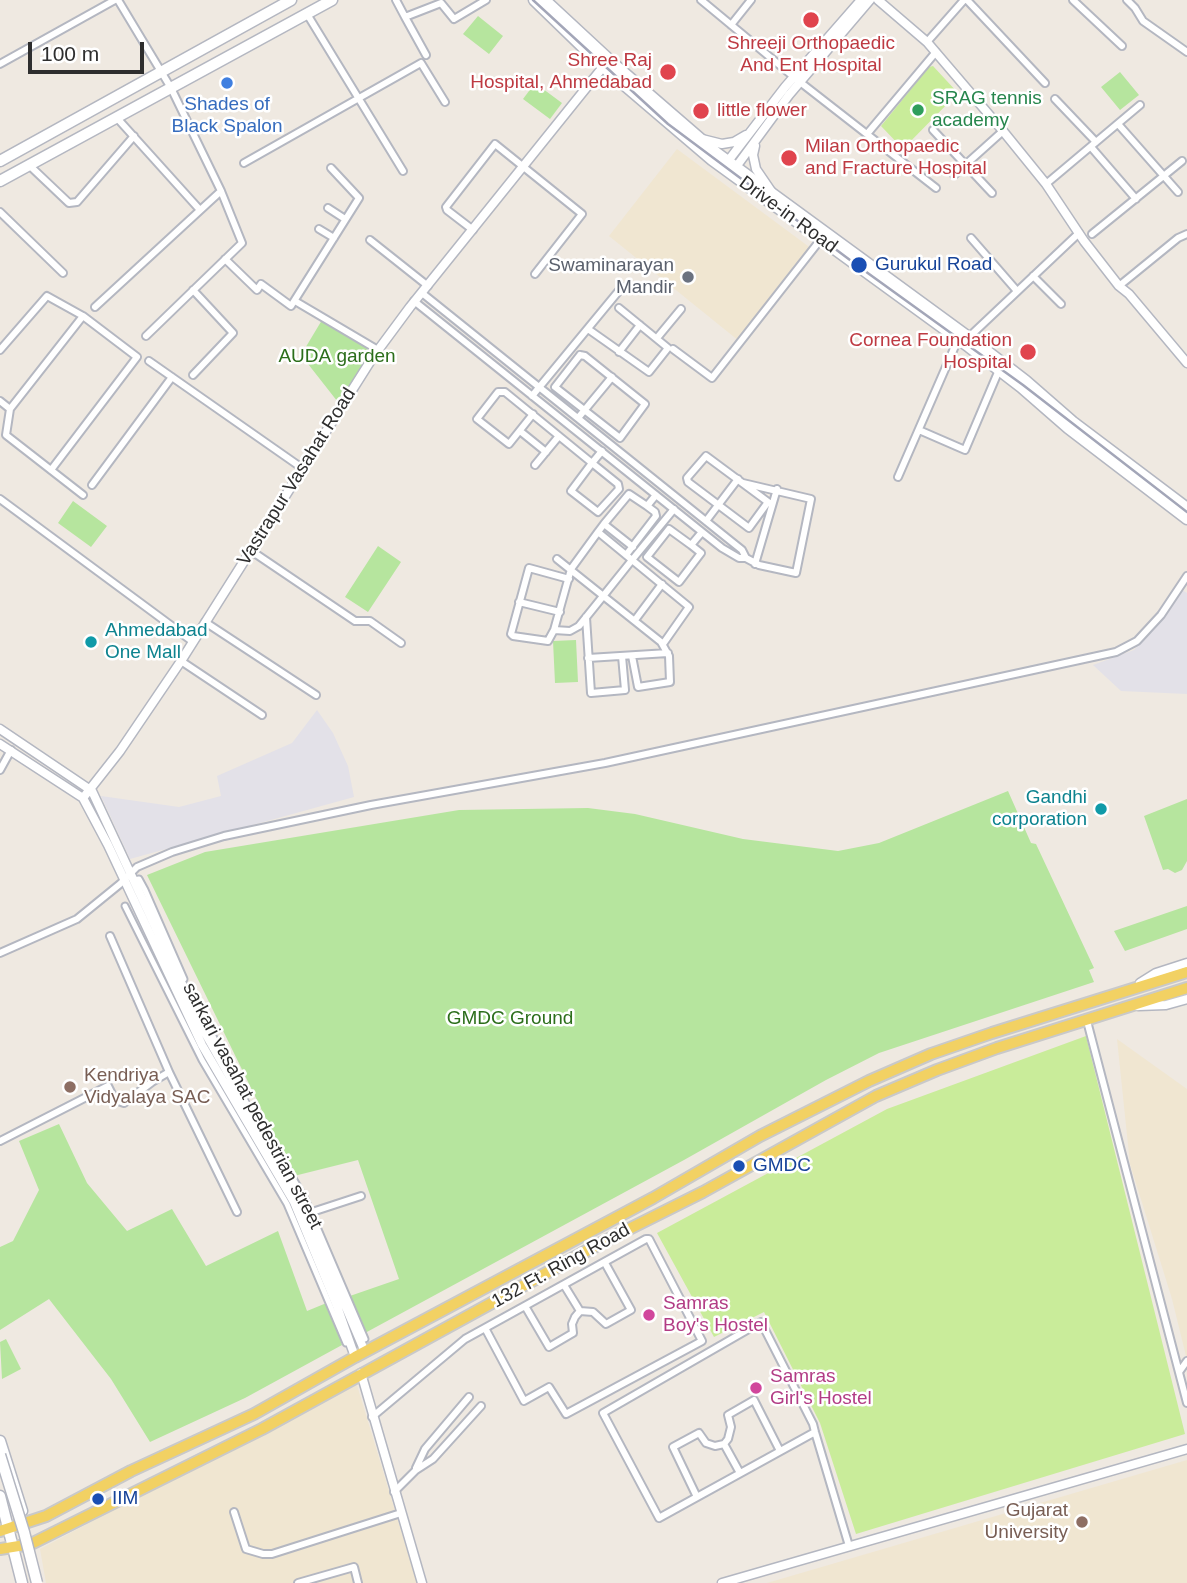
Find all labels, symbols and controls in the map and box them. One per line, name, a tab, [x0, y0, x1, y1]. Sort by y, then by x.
marker: Shreeji Orthopaedic And Ent Hospital	[801, 10, 821, 30]
scale bar	[32, 28, 147, 72]
place label: Shreeji Orthopaedic And Ent Hospital	[727, 33, 895, 77]
text: 100 m	[41, 42, 99, 65]
place label: Shree Raj Hospital, Ahmedabad	[470, 50, 652, 94]
marker: Shree Raj Hospital, Ahmedabad	[658, 62, 678, 82]
marker: Shades of Black Spalon	[219, 75, 235, 91]
place label: SRAG tennis academy	[932, 88, 1042, 132]
place label: Shades of Black Spalon	[172, 94, 282, 138]
place label: little flower	[717, 100, 807, 122]
marker: little flower	[691, 101, 711, 121]
marker: SRAG tennis academy	[910, 102, 926, 118]
place label: Milan Orthopaedic and Fracture Hospital	[805, 136, 987, 180]
marker: Milan Orthopaedic and Fracture Hospital	[779, 148, 799, 168]
street label: Drive-in Road	[734, 172, 842, 258]
place label: Gurukul Road	[875, 254, 992, 276]
place label: Swaminarayan Mandir	[548, 255, 674, 299]
marker: Gurukul Road	[849, 255, 869, 275]
marker: Swaminarayan Mandir	[680, 269, 696, 285]
place label: Cornea Foundation Hospital	[849, 330, 1012, 374]
marker: Cornea Foundation Hospital	[1018, 342, 1038, 362]
park label: AUDA garden	[278, 346, 396, 368]
street label: Vastrapur Vasahat Road	[233, 384, 361, 570]
place label: Ahmedabad One Mall	[105, 620, 207, 664]
marker: Ahmedabad One Mall	[83, 634, 99, 650]
place label: Gandhi corporation	[992, 787, 1087, 831]
marker: Gandhi corporation	[1093, 801, 1109, 817]
street label: sarkari vasahat pedestrian street	[177, 979, 327, 1233]
park label: GMDC Ground	[447, 1008, 573, 1030]
place label: Kendriya Vidyalaya SAC	[84, 1065, 210, 1109]
marker: Kendriya Vidyalaya SAC	[62, 1079, 78, 1095]
place label: GMDC	[753, 1155, 811, 1177]
marker: GMDC	[731, 1158, 747, 1174]
street label: 132 Ft. Ring Road	[488, 1219, 634, 1313]
place label: Samras Boy's Hostel	[663, 1293, 768, 1337]
marker: Samras Boy's Hostel	[641, 1307, 657, 1323]
place label: Samras Girl's Hostel	[770, 1366, 872, 1410]
marker: Samras Girl's Hostel	[748, 1380, 764, 1396]
place label: IIM	[112, 1488, 138, 1510]
marker: IIM	[90, 1491, 106, 1507]
place label: Gujarat University	[985, 1500, 1068, 1544]
marker: Gujarat University	[1074, 1514, 1090, 1530]

